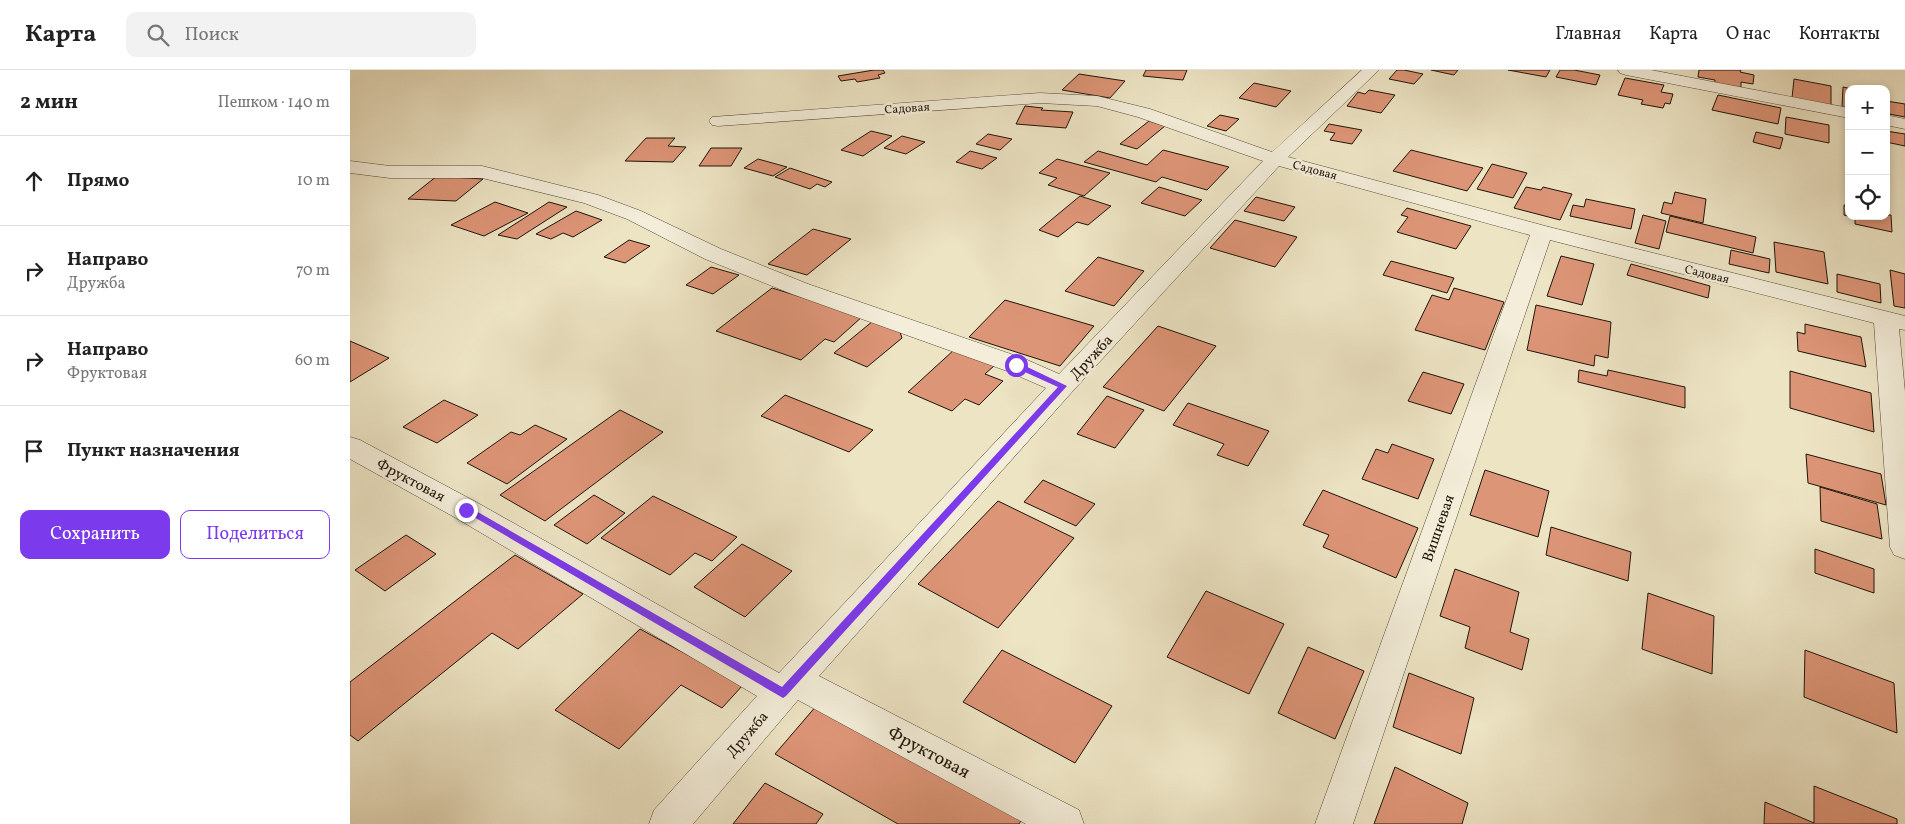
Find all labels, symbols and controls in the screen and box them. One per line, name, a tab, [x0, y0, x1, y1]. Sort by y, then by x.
search box	[126, 12, 476, 57]
text: Карта	[25, 18, 96, 52]
icon: search	[144, 21, 172, 49]
text: Поиск	[184, 22, 239, 48]
text: Главная	[1555, 22, 1621, 47]
text: Карта	[1649, 22, 1698, 47]
text: О нас	[1726, 22, 1771, 47]
text: Контакты	[1799, 22, 1880, 47]
map controls	[1845, 85, 1890, 220]
button: +	[1845, 85, 1890, 130]
text: 2 мин	[20, 88, 78, 117]
text: Пешком · 140 m	[218, 92, 330, 114]
street label: Садовая	[884, 99, 930, 119]
button: −	[1845, 130, 1890, 175]
street label: Садовая	[1291, 157, 1339, 185]
icon: ahead	[20, 167, 48, 195]
text: Прямо	[67, 168, 129, 194]
text: 10 m	[297, 170, 330, 192]
button: locate	[1845, 175, 1890, 220]
text: Направо	[67, 247, 149, 273]
icon: right	[20, 257, 48, 285]
text: 70 m	[296, 260, 330, 282]
street label: Садовая	[1683, 262, 1731, 288]
text: Дружба	[67, 273, 125, 295]
street label: Дружба	[1066, 331, 1118, 385]
text: Направо	[67, 337, 149, 363]
icon: right	[20, 347, 48, 375]
text: 60 m	[295, 350, 330, 372]
route start	[1005, 354, 1028, 377]
text: Фруктовая	[67, 363, 147, 385]
icon: arrive	[20, 437, 48, 465]
text: Пункт назначения	[67, 438, 240, 464]
street label: Фруктовая	[372, 454, 449, 508]
street label: Вишневая	[1418, 492, 1461, 565]
route end	[455, 499, 478, 522]
button: Сохранить	[20, 510, 170, 559]
button: Поделиться	[180, 510, 330, 559]
street label: Дружба	[722, 707, 774, 763]
street label: Фруктовая	[883, 721, 974, 785]

